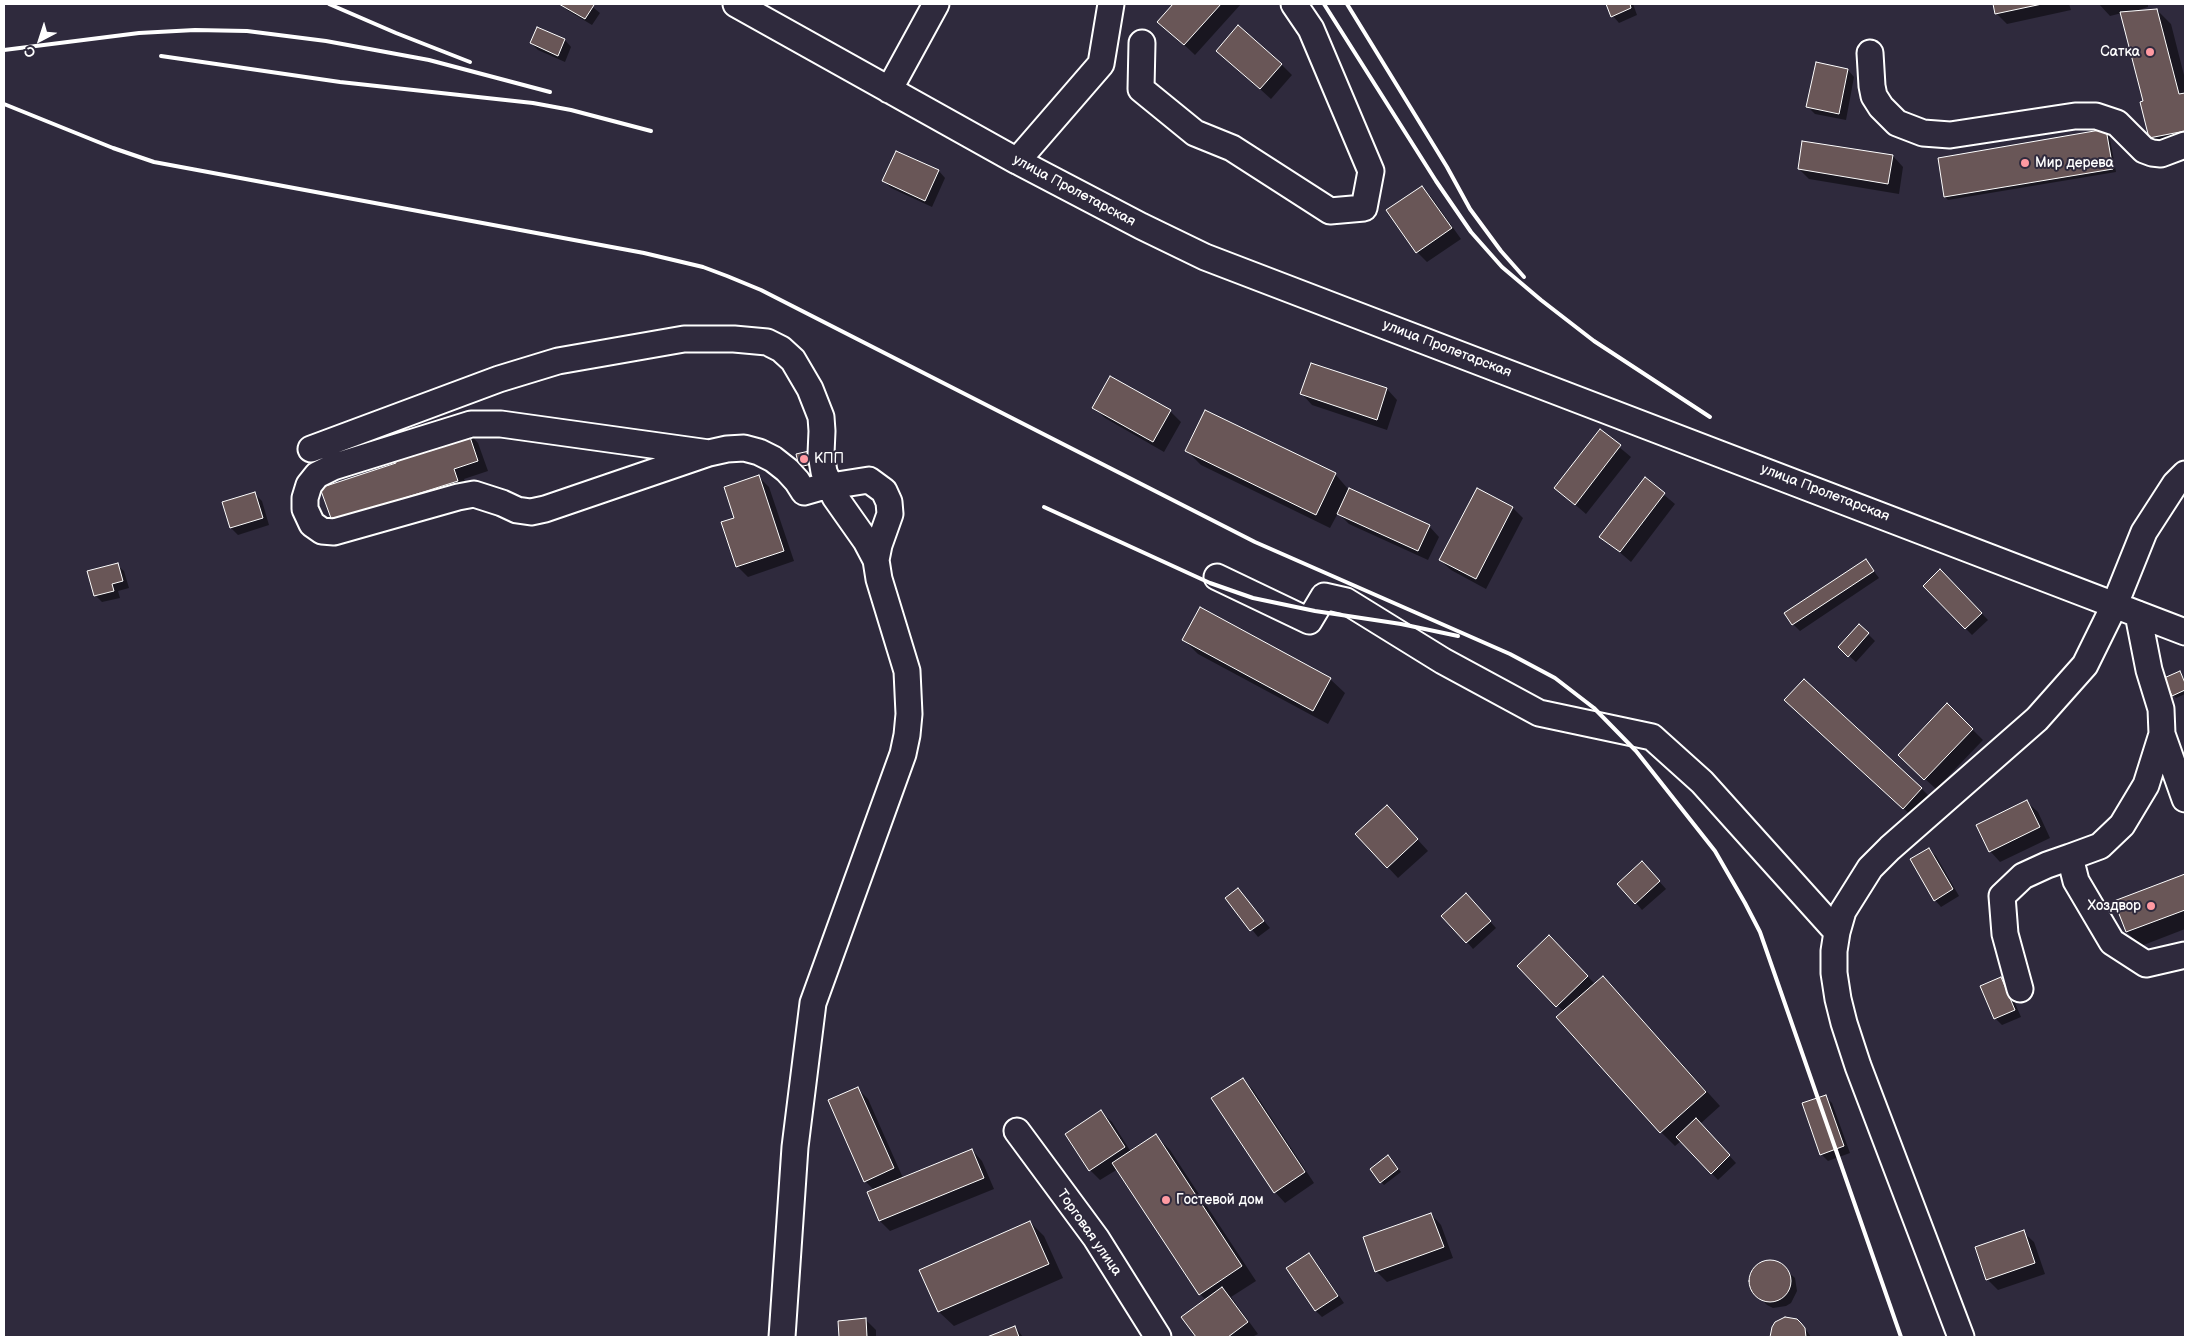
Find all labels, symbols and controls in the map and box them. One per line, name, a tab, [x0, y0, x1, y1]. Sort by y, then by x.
north arrow	[15, 15, 65, 65]
text: С	[21, 42, 39, 62]
place label: Сатка	[2100, 44, 2140, 60]
marker: Сатка	[2144, 46, 2156, 58]
street label: улица Пролетарская	[1010, 152, 1138, 230]
place label: Мир дерева	[2035, 155, 2114, 171]
marker: Мир дерева	[2019, 157, 2031, 169]
street label: улица Пролетарская	[1380, 317, 1514, 381]
place label: КПП	[814, 451, 844, 467]
marker: КПП	[798, 453, 810, 465]
street label: улица Пролетарская	[1758, 461, 1892, 525]
place label: Хоздвор	[2088, 898, 2141, 914]
marker: Хоздвор	[2145, 900, 2157, 912]
street label: Торговая улица	[1053, 1187, 1125, 1279]
place label: Гостевой дом	[1176, 1192, 1264, 1208]
marker: Гостевой дом	[1160, 1194, 1172, 1206]

